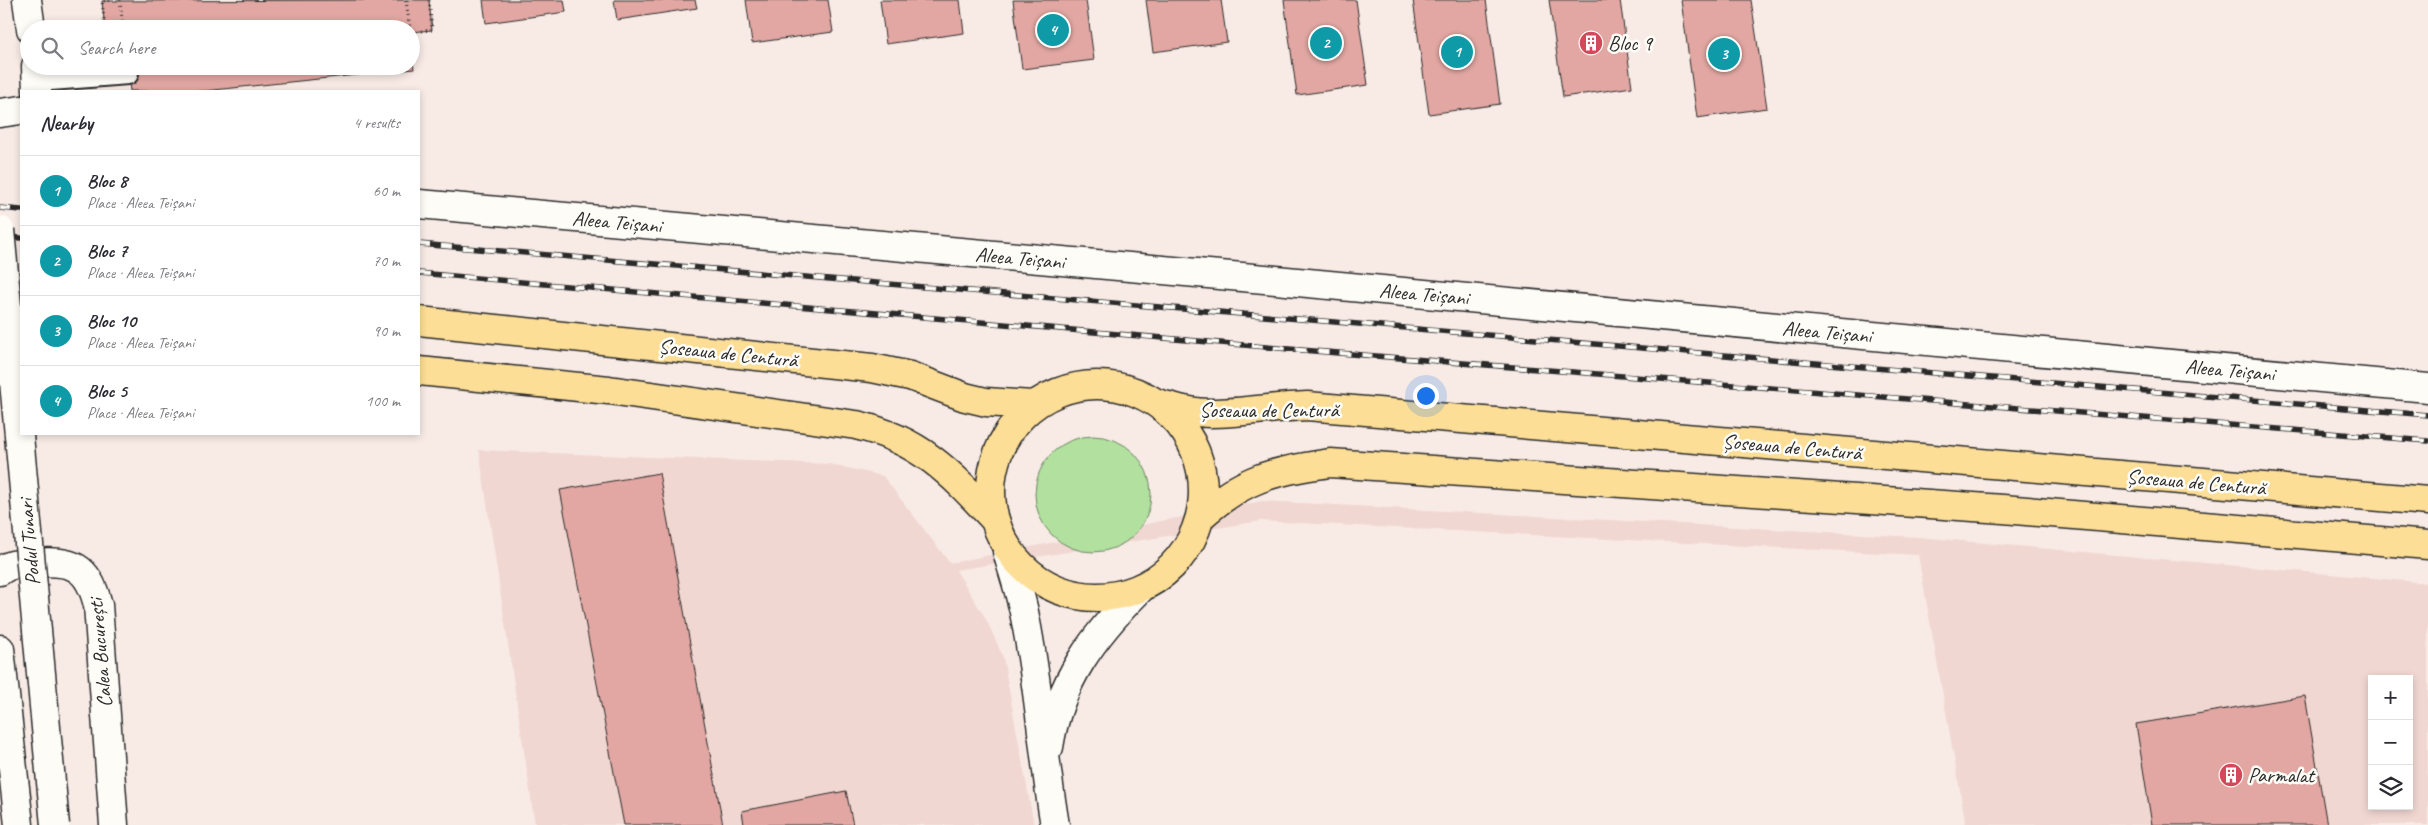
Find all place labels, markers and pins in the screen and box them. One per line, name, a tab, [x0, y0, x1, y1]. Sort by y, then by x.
pin: 4	[1037, 11, 1069, 49]
pin: 2	[1310, 24, 1342, 62]
building icon: Bloc 9	[1578, 30, 1604, 56]
place label: Bloc 9	[1608, 30, 1654, 56]
pin: 1	[1441, 33, 1473, 71]
pin: 3	[1708, 35, 1740, 73]
building icon: Parmalat	[2218, 762, 2244, 788]
place label: Parmalat	[2248, 762, 2316, 788]

